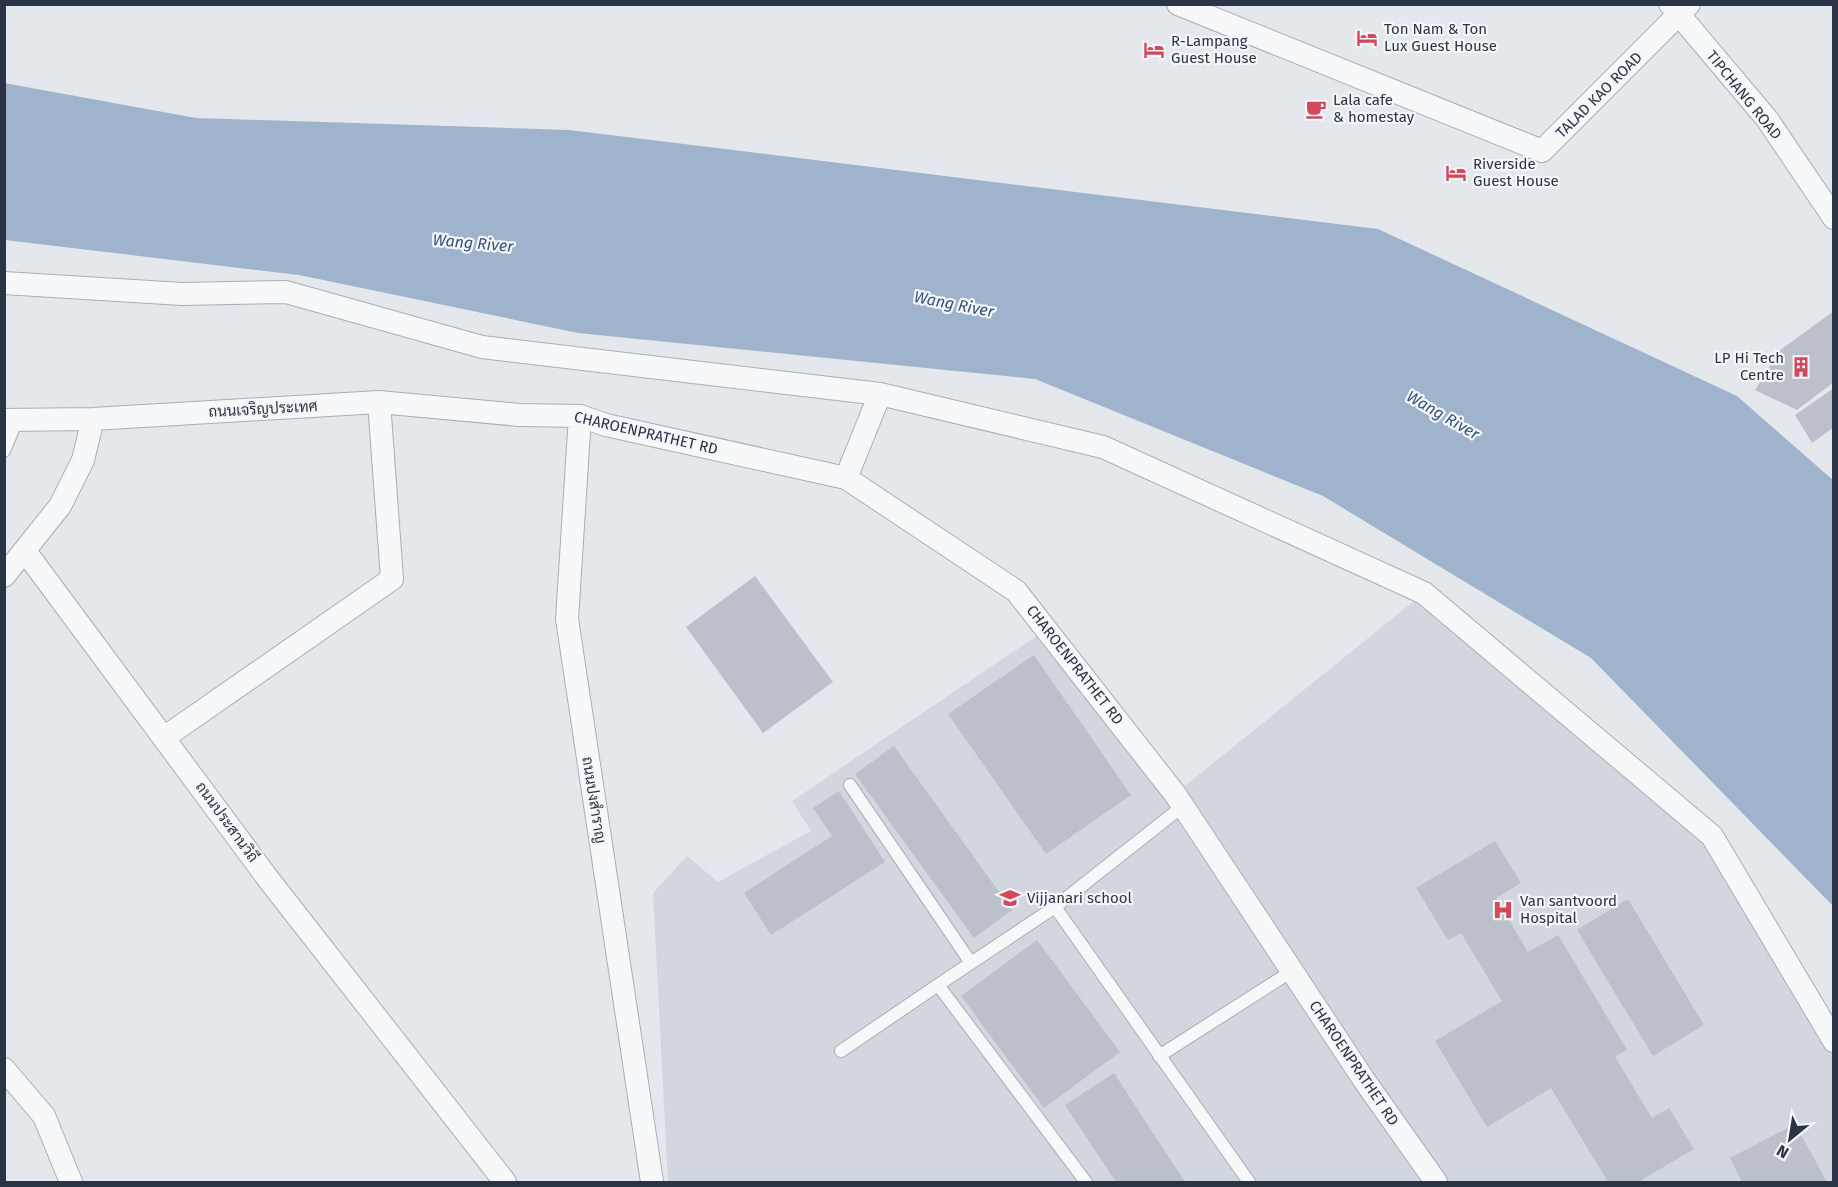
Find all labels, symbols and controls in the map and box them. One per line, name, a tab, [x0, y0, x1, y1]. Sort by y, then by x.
place label: Ton Nam & Ton Lux Guest House	[1384, 20, 1497, 55]
hotel icon: Ton Nam & Ton Lux Guest House	[1355, 26, 1379, 50]
place label: R-Lampang Guest House	[1171, 32, 1257, 67]
hotel icon: R-Lampang Guest House	[1142, 38, 1166, 62]
street label: TIPCHANG ROAD	[1703, 47, 1785, 143]
street label: TALAD KAO ROAD	[1552, 48, 1646, 142]
place label: Lala cafe & homestay	[1333, 91, 1415, 126]
cafe icon: Lala cafe & homestay	[1304, 97, 1328, 121]
place label: Riverside Guest House	[1473, 155, 1559, 190]
hotel icon: Riverside Guest House	[1444, 161, 1468, 185]
water label: Wang River	[432, 230, 515, 256]
water label: Wang River	[912, 287, 996, 321]
place label: LP Hi Tech Centre	[1714, 349, 1784, 384]
building icon: LP Hi Tech Centre	[1789, 355, 1813, 379]
water label: Wang River	[1403, 387, 1484, 444]
street label: ถนนเจริญประเทศ	[208, 397, 318, 421]
street label: CHAROENPRATHET RD	[572, 408, 720, 458]
street label: CHAROENPRATHET RD	[1023, 602, 1127, 728]
street label: ถนนปงสำราญ	[578, 755, 610, 845]
street label: ถนนประสานวิถี	[192, 778, 263, 866]
school or university icon: Vijjanari school	[998, 886, 1022, 910]
place label: Vijjanari school	[1027, 889, 1133, 907]
place label: Van santvoord Hospital	[1520, 892, 1617, 927]
hospital icon: Van santvoord Hospital	[1491, 898, 1515, 922]
street label: CHAROENPRATHET RD	[1305, 997, 1403, 1129]
north arrow	[1760, 1109, 1820, 1169]
text: N	[1773, 1141, 1792, 1162]

